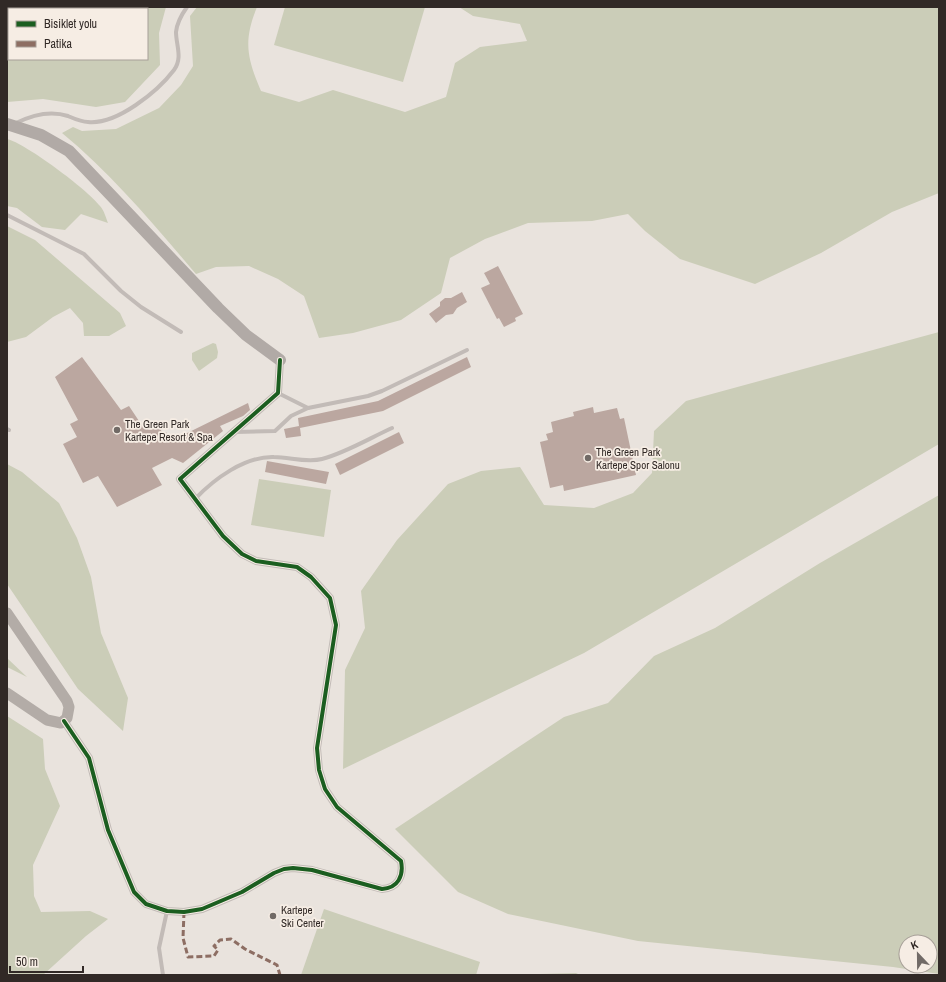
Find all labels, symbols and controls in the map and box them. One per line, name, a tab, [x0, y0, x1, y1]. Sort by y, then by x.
legend	[8, 8, 148, 60]
text: Bisiklet yolu	[44, 16, 97, 32]
text: Patika	[44, 36, 72, 52]
place label: The Green Park Kartepe Resort & Spa	[125, 417, 213, 444]
marker: The Green Park Kartepe Resort & Spa	[112, 425, 122, 435]
place label: The Green Park Kartepe Spor Salonu	[596, 445, 680, 472]
marker: The Green Park Kartepe Spor Salonu	[583, 453, 593, 463]
place label: Kartepe Ski Center	[281, 903, 324, 930]
marker: Kartepe Ski Center	[268, 911, 278, 921]
north arrow	[898, 934, 938, 974]
text: K	[909, 937, 920, 952]
scale bar	[10, 948, 83, 974]
text: 50 m	[16, 954, 38, 970]

